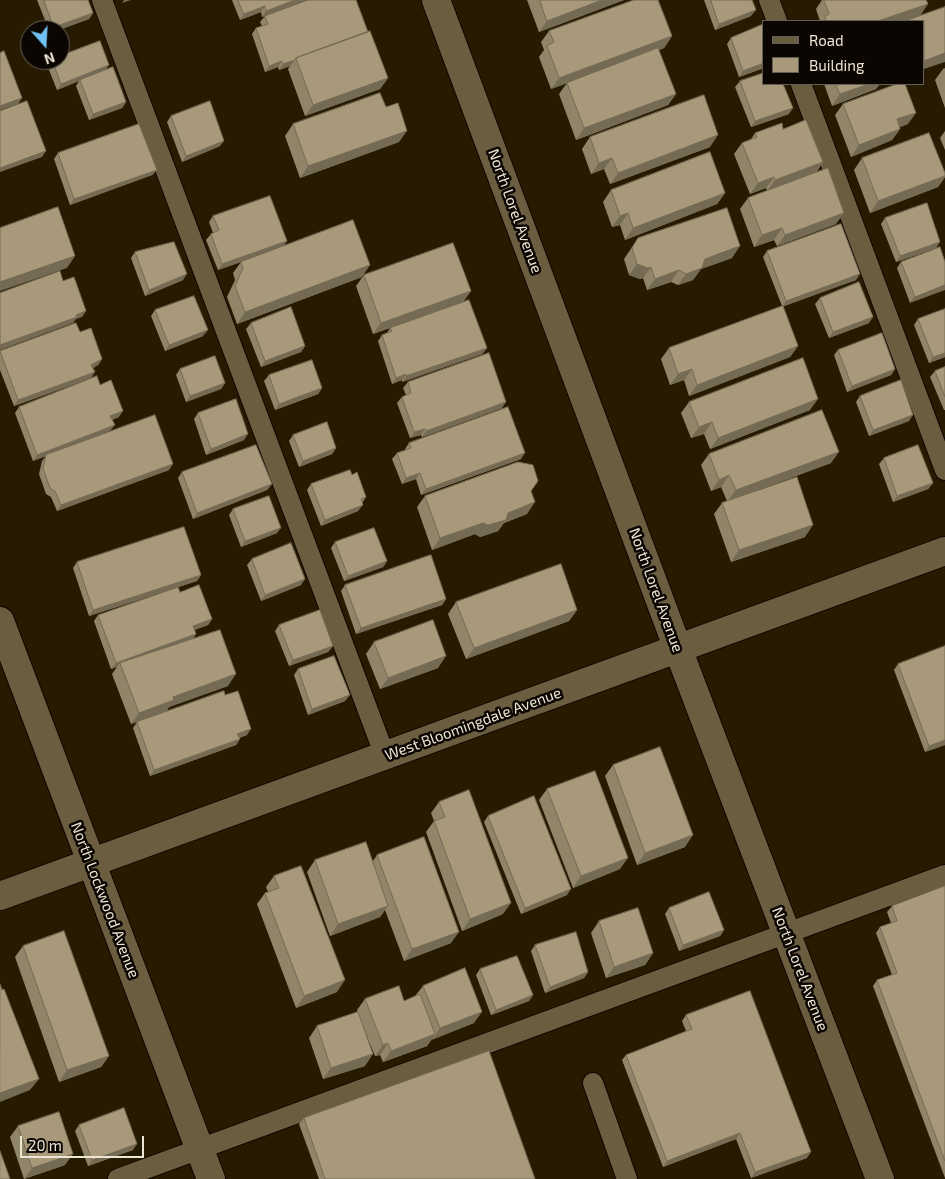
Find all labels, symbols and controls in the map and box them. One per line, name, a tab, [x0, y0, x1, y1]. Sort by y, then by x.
north arrow	[20, 20, 70, 70]
legend	[762, 20, 925, 85]
text: Road	[809, 31, 844, 49]
text: N	[42, 49, 57, 68]
text: Building	[809, 56, 864, 74]
street label: North Lorel Avenue	[484, 146, 546, 276]
street label: North Lorel Avenue	[625, 525, 687, 655]
street label: West Bloomingdale Avenue	[382, 684, 564, 764]
street label: North Lockwood Avenue	[67, 819, 143, 981]
street label: North Lorel Avenue	[768, 905, 832, 1033]
scale bar	[22, 1126, 146, 1158]
text: 20 m	[28, 1136, 62, 1154]

